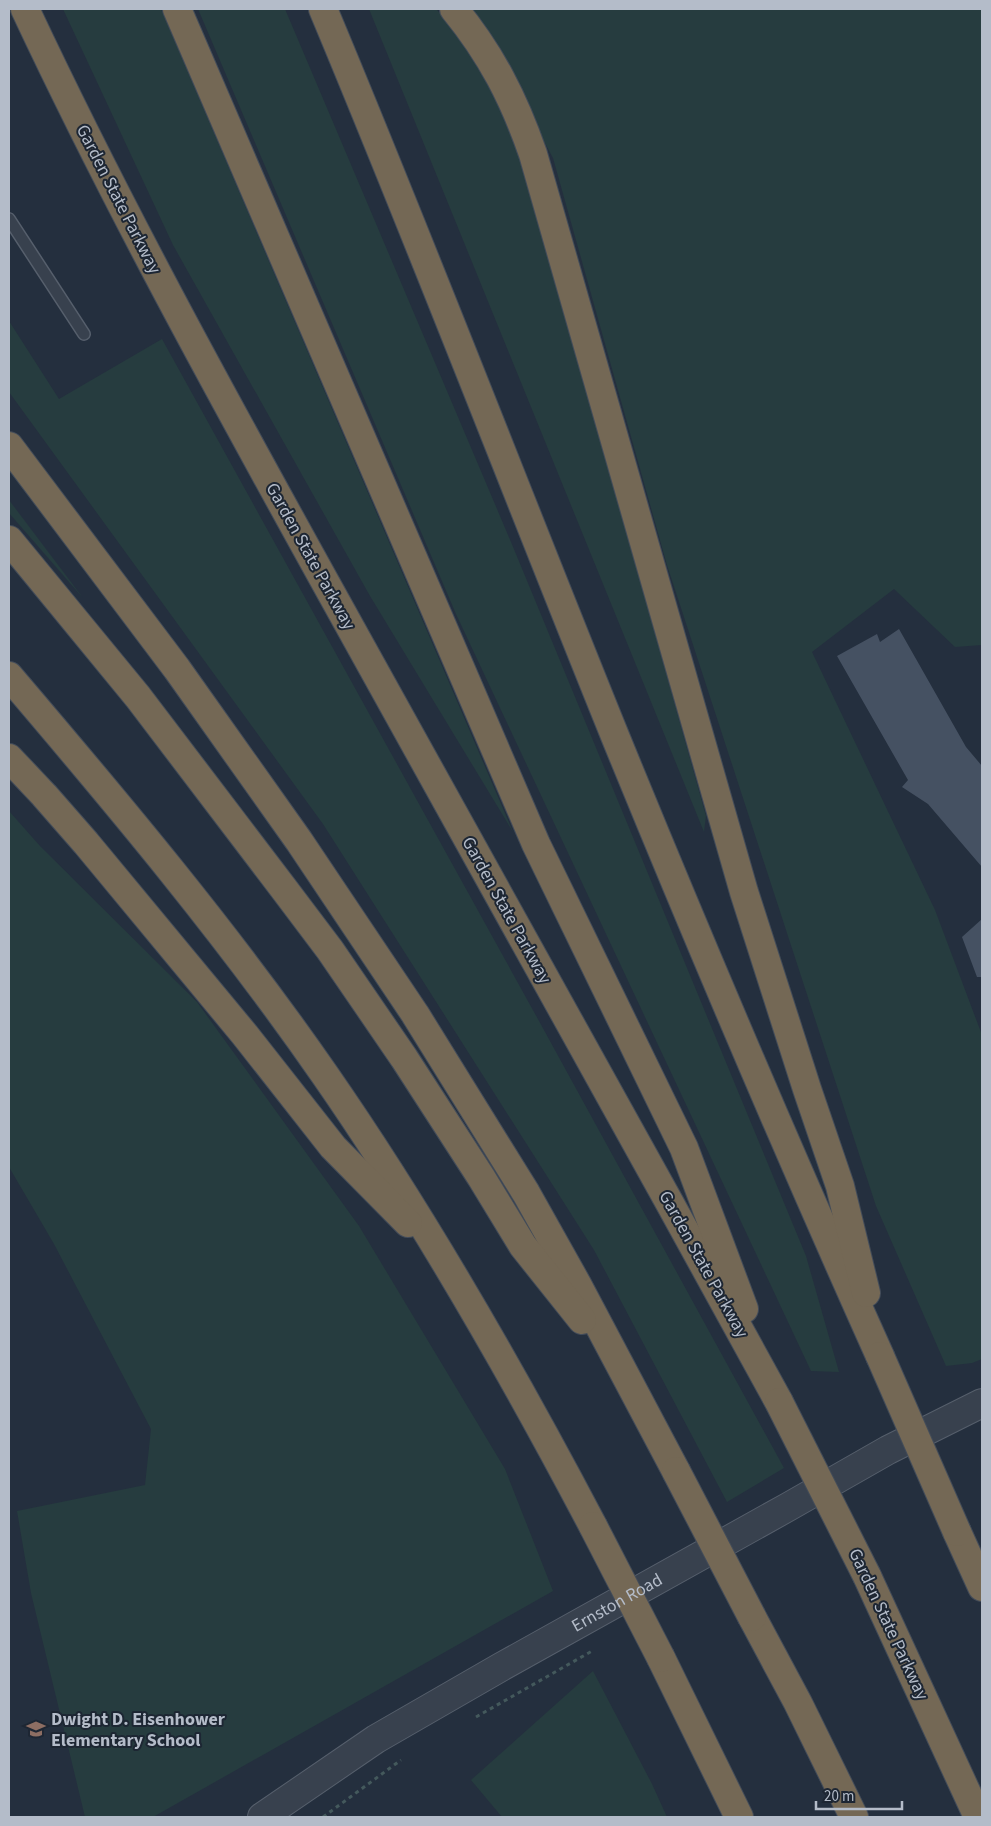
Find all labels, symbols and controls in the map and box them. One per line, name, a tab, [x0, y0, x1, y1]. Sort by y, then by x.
street label: Garden State Parkway	[70, 120, 167, 279]
street label: Garden State Parkway	[260, 478, 362, 635]
street label: Garden State Parkway	[456, 832, 558, 989]
street label: Garden State Parkway	[653, 1186, 755, 1343]
street label: Garden State Parkway	[842, 1544, 935, 1705]
street label: Ernston Road	[567, 1567, 667, 1638]
place label: Dwight D. Eisenhower Elementary School	[51, 1707, 226, 1753]
school or university icon: Dwight D. Eisenhower Elementary School	[25, 1718, 47, 1740]
scale bar	[816, 1778, 902, 1810]
text: 20 m	[824, 1786, 854, 1807]

